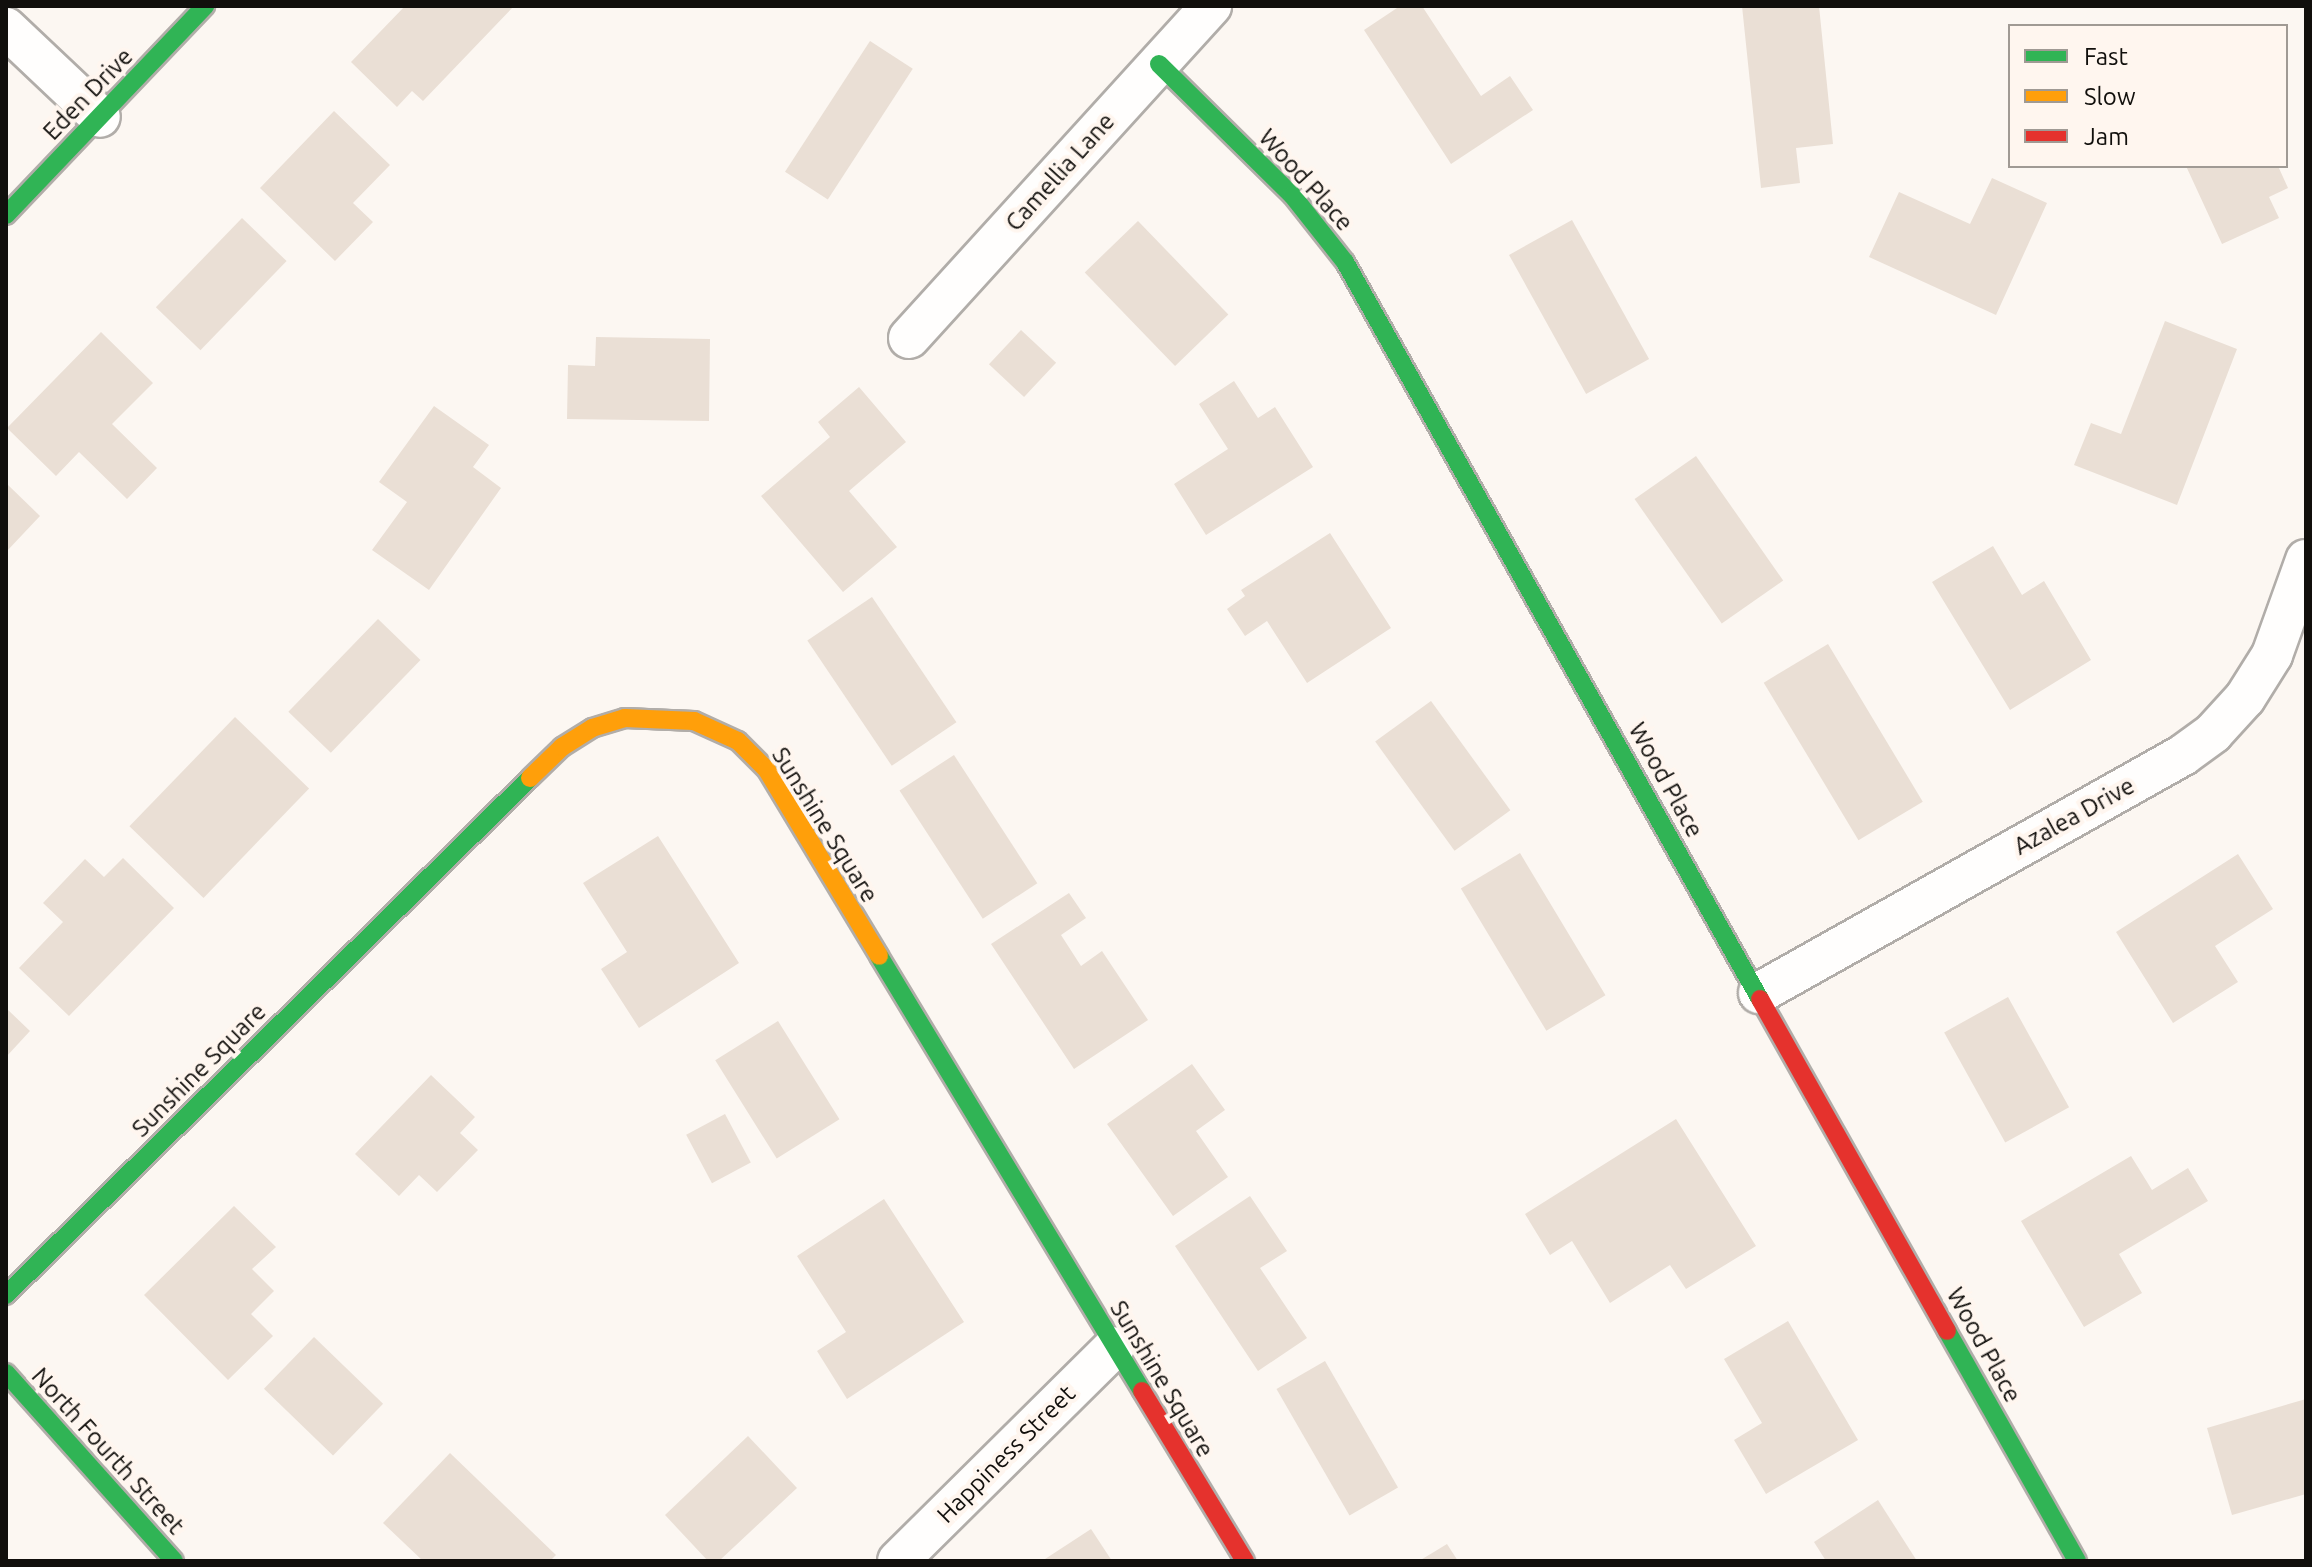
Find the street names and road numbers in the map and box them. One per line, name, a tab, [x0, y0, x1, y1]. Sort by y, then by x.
street label: Eden Drive	[37, 42, 139, 146]
street label: Camellia Lane	[1000, 107, 1120, 237]
street label: Wood Place	[1253, 123, 1359, 237]
street label: Wood Place	[1623, 718, 1709, 842]
street label: Sunshine Square	[766, 742, 884, 908]
street label: Azalea Drive	[2009, 771, 2139, 861]
street label: Sunshine Square	[126, 997, 272, 1143]
street label: Wood Place	[1941, 1283, 2027, 1407]
street label: Sunshine Square	[1104, 1296, 1220, 1462]
street label: North Fourth Street	[26, 1362, 190, 1540]
street label: Happiness Street	[931, 1379, 1081, 1529]

